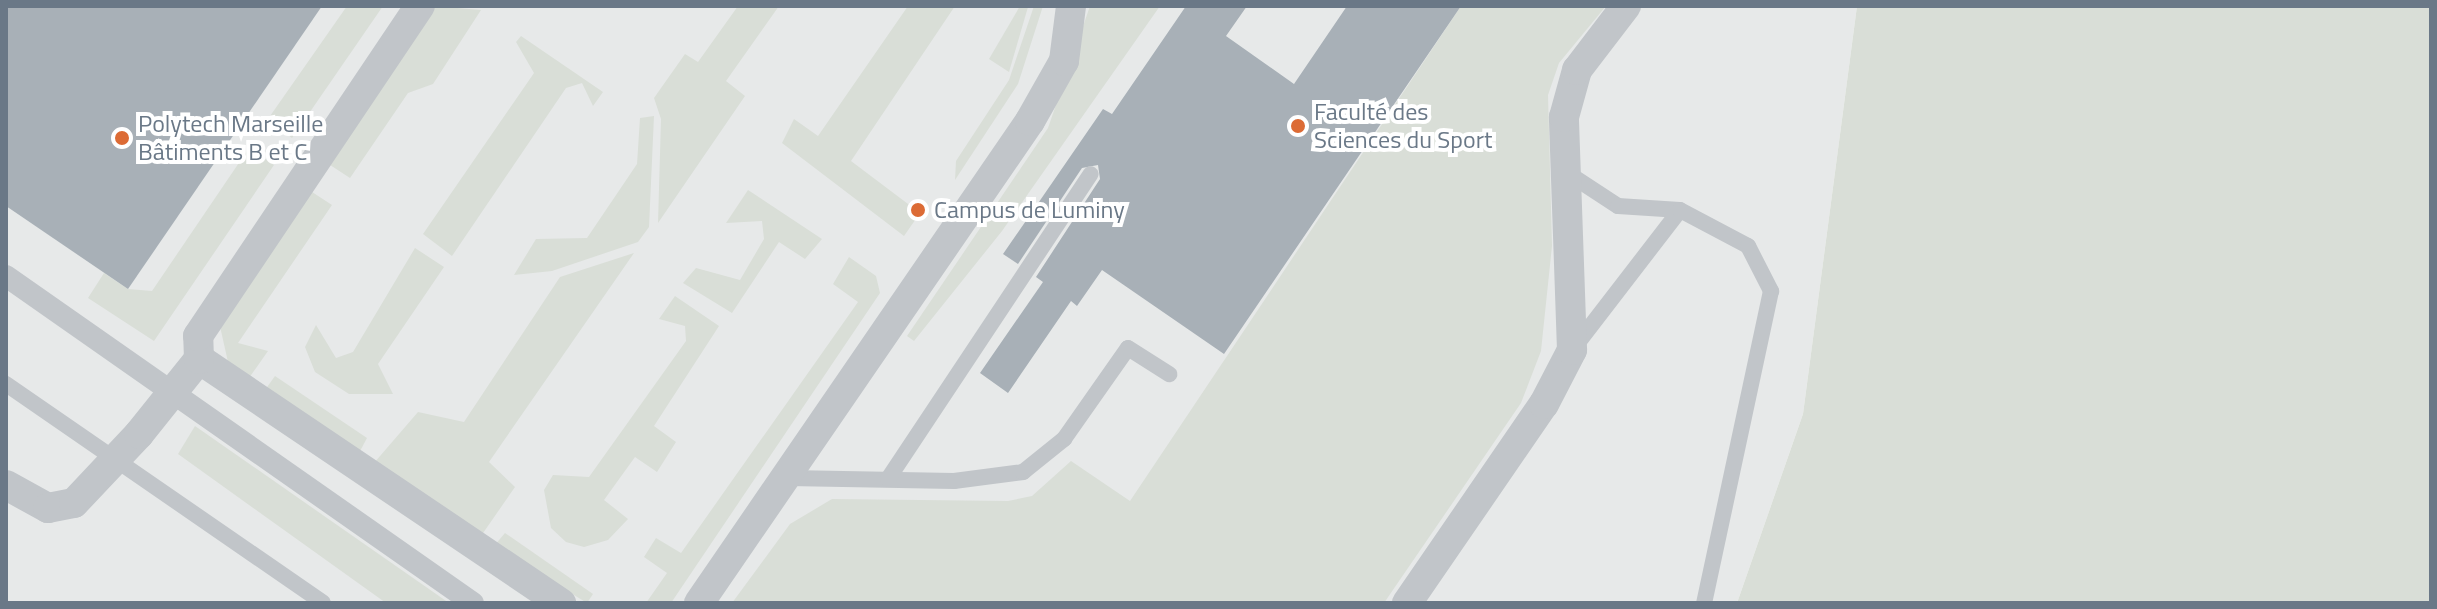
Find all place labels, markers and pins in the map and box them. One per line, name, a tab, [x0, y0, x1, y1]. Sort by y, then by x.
place label: Faculté des Sciences du Sport	[1314, 98, 1492, 154]
place label: Polytech Marseille Bâtiments B et C	[138, 110, 323, 166]
marker: Faculté des Sciences du Sport	[1289, 117, 1307, 135]
marker: Polytech Marseille Bâtiments B et C	[113, 129, 131, 147]
place label: Campus de Luminy	[934, 196, 1125, 224]
marker: Campus de Luminy	[909, 201, 927, 219]

